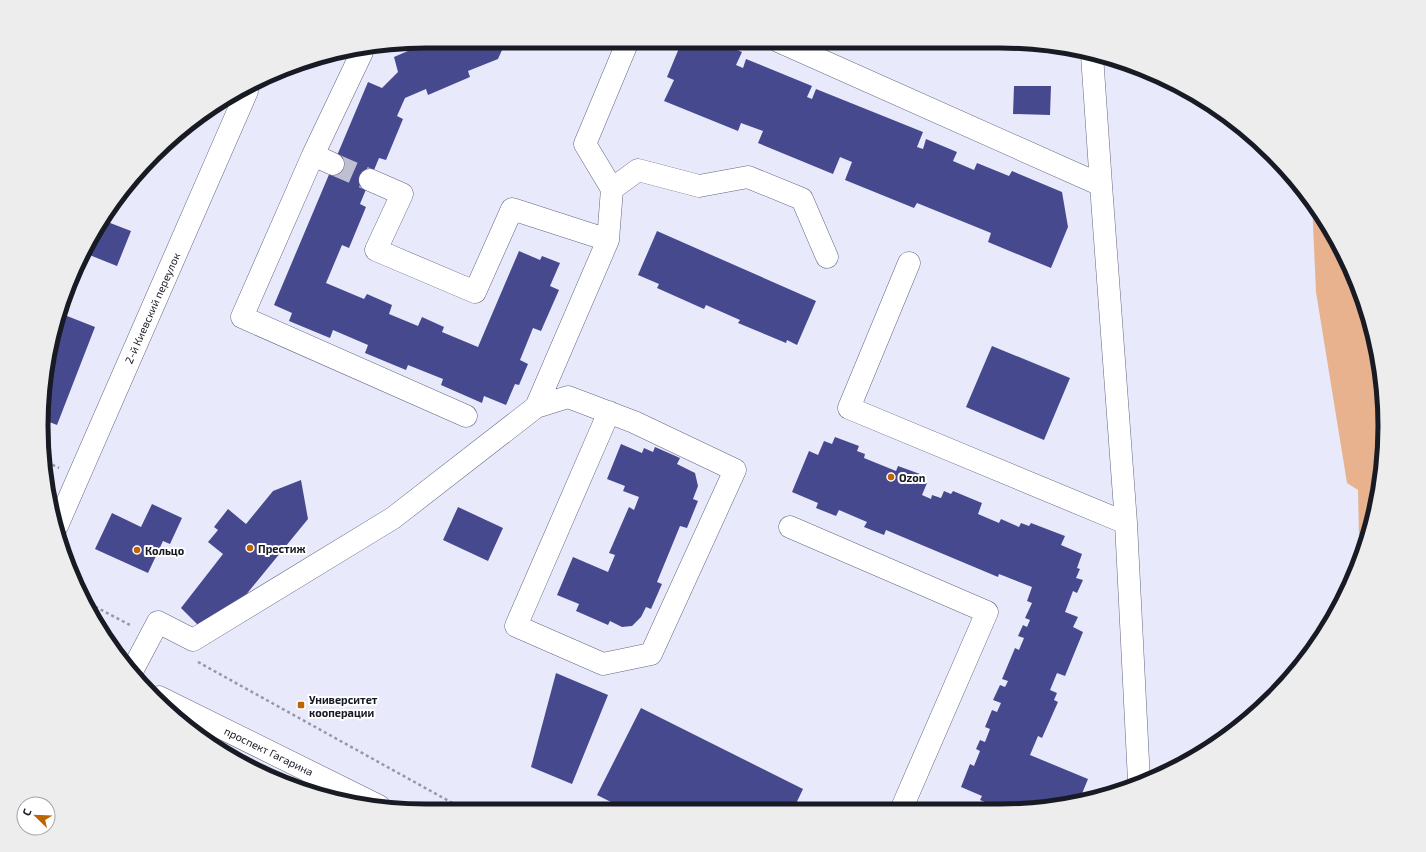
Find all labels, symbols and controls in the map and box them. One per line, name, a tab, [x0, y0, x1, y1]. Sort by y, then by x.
street label: 2-й Киевский переулок	[122, 250, 183, 366]
place label: Ozon	[899, 471, 925, 484]
marker: Ozon	[886, 472, 896, 482]
place label: Престиж	[258, 542, 306, 555]
marker: Престиж	[245, 543, 255, 553]
place label: Кольцо	[145, 544, 185, 557]
marker: Кольцо	[132, 545, 142, 555]
place label: Университет кооперации	[309, 693, 378, 719]
marker: Университет кооперации	[296, 700, 306, 710]
street label: проспект Гагарина	[222, 724, 316, 778]
north arrow	[16, 796, 56, 836]
text: С	[19, 806, 34, 817]

